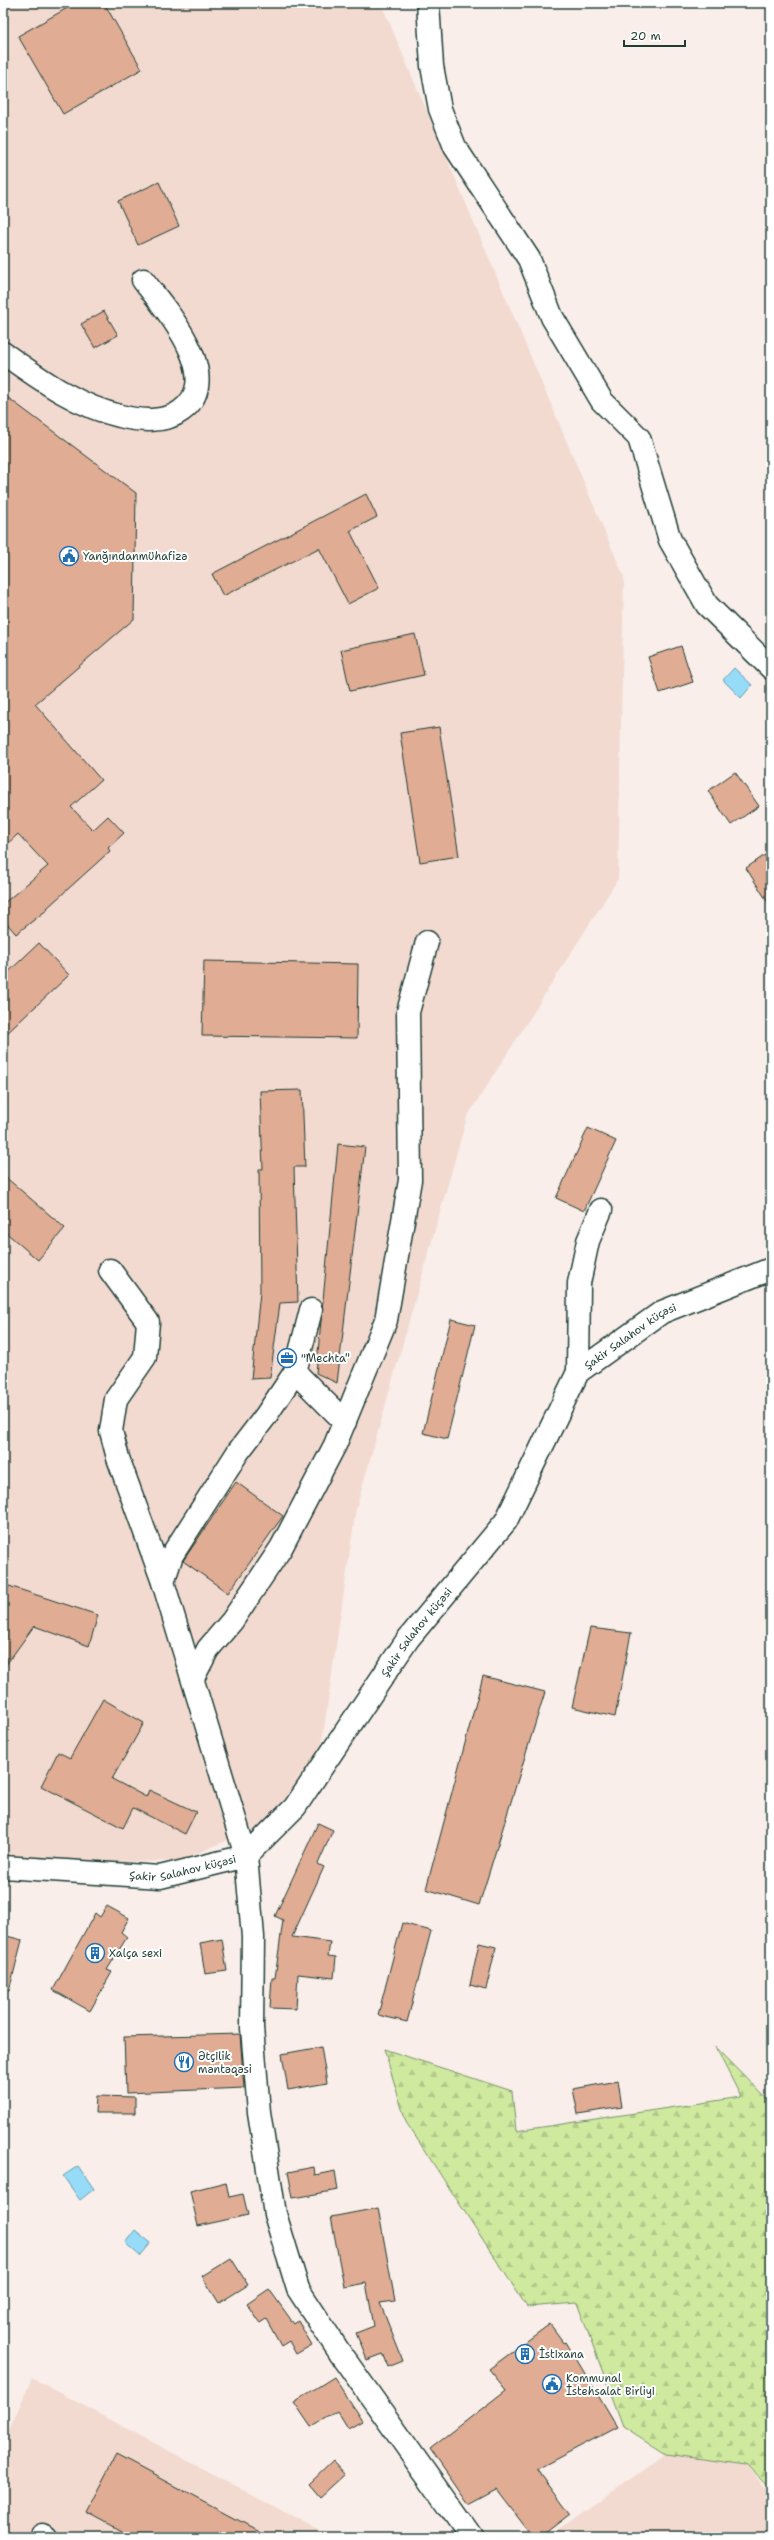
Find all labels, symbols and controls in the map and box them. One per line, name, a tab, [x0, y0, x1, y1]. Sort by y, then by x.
scale bar	[624, 22, 685, 48]
text: 20 m	[630, 28, 661, 44]
public building icon: Yanğındanmühafizə	[58, 545, 80, 567]
place label: Yanğındanmühafizə	[83, 549, 188, 564]
street label: Şakir Salahov küçəsi	[581, 1300, 679, 1373]
office icon: "Mechta"	[276, 1347, 298, 1369]
place label: "Mechta"	[301, 1351, 350, 1366]
street label: Şakir Salahov küçəsi	[378, 1585, 456, 1680]
street label: Şakir Salahov küçəsi	[129, 1852, 238, 1885]
building icon: Xalça sexi	[84, 1942, 106, 1964]
place label: Xalça sexi	[109, 1946, 162, 1961]
place label: Ətçilik məntəqəsi	[198, 2049, 252, 2077]
restaurant icon: Ətçilik məntəqəsi	[173, 2051, 195, 2073]
building icon: İstixana	[514, 2343, 536, 2365]
place label: İstixana	[539, 2347, 584, 2362]
place label: Kommunal İstehsalat Birliyi	[566, 2371, 655, 2399]
public building icon: Kommunal İstehsalat Birliyi	[541, 2373, 563, 2395]

